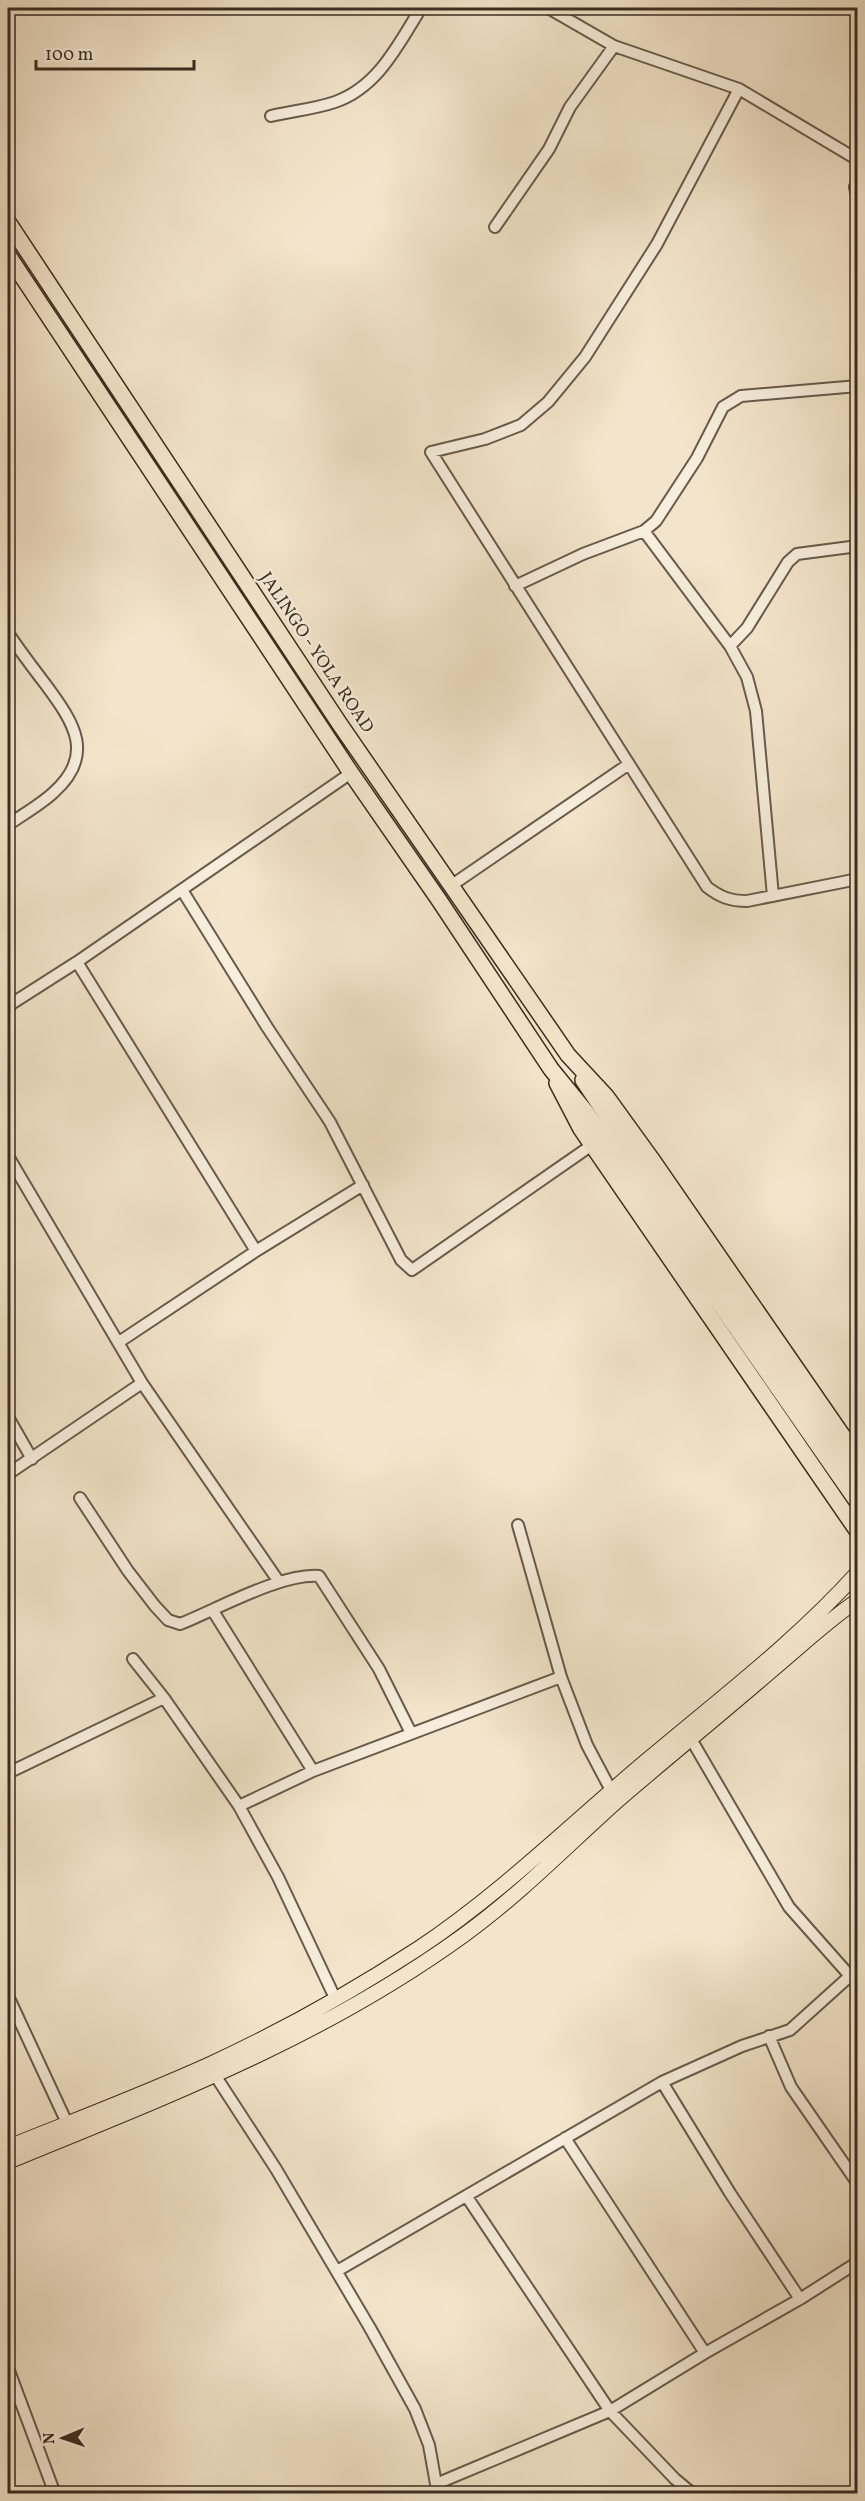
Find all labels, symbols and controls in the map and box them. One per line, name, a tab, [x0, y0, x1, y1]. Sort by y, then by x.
scale bar	[36, 33, 194, 71]
text: 100 m	[45, 43, 94, 68]
street label: JALINGO - YOLA ROAD	[253, 568, 379, 738]
north arrow	[33, 2408, 93, 2468]
text: N	[39, 2432, 61, 2445]

